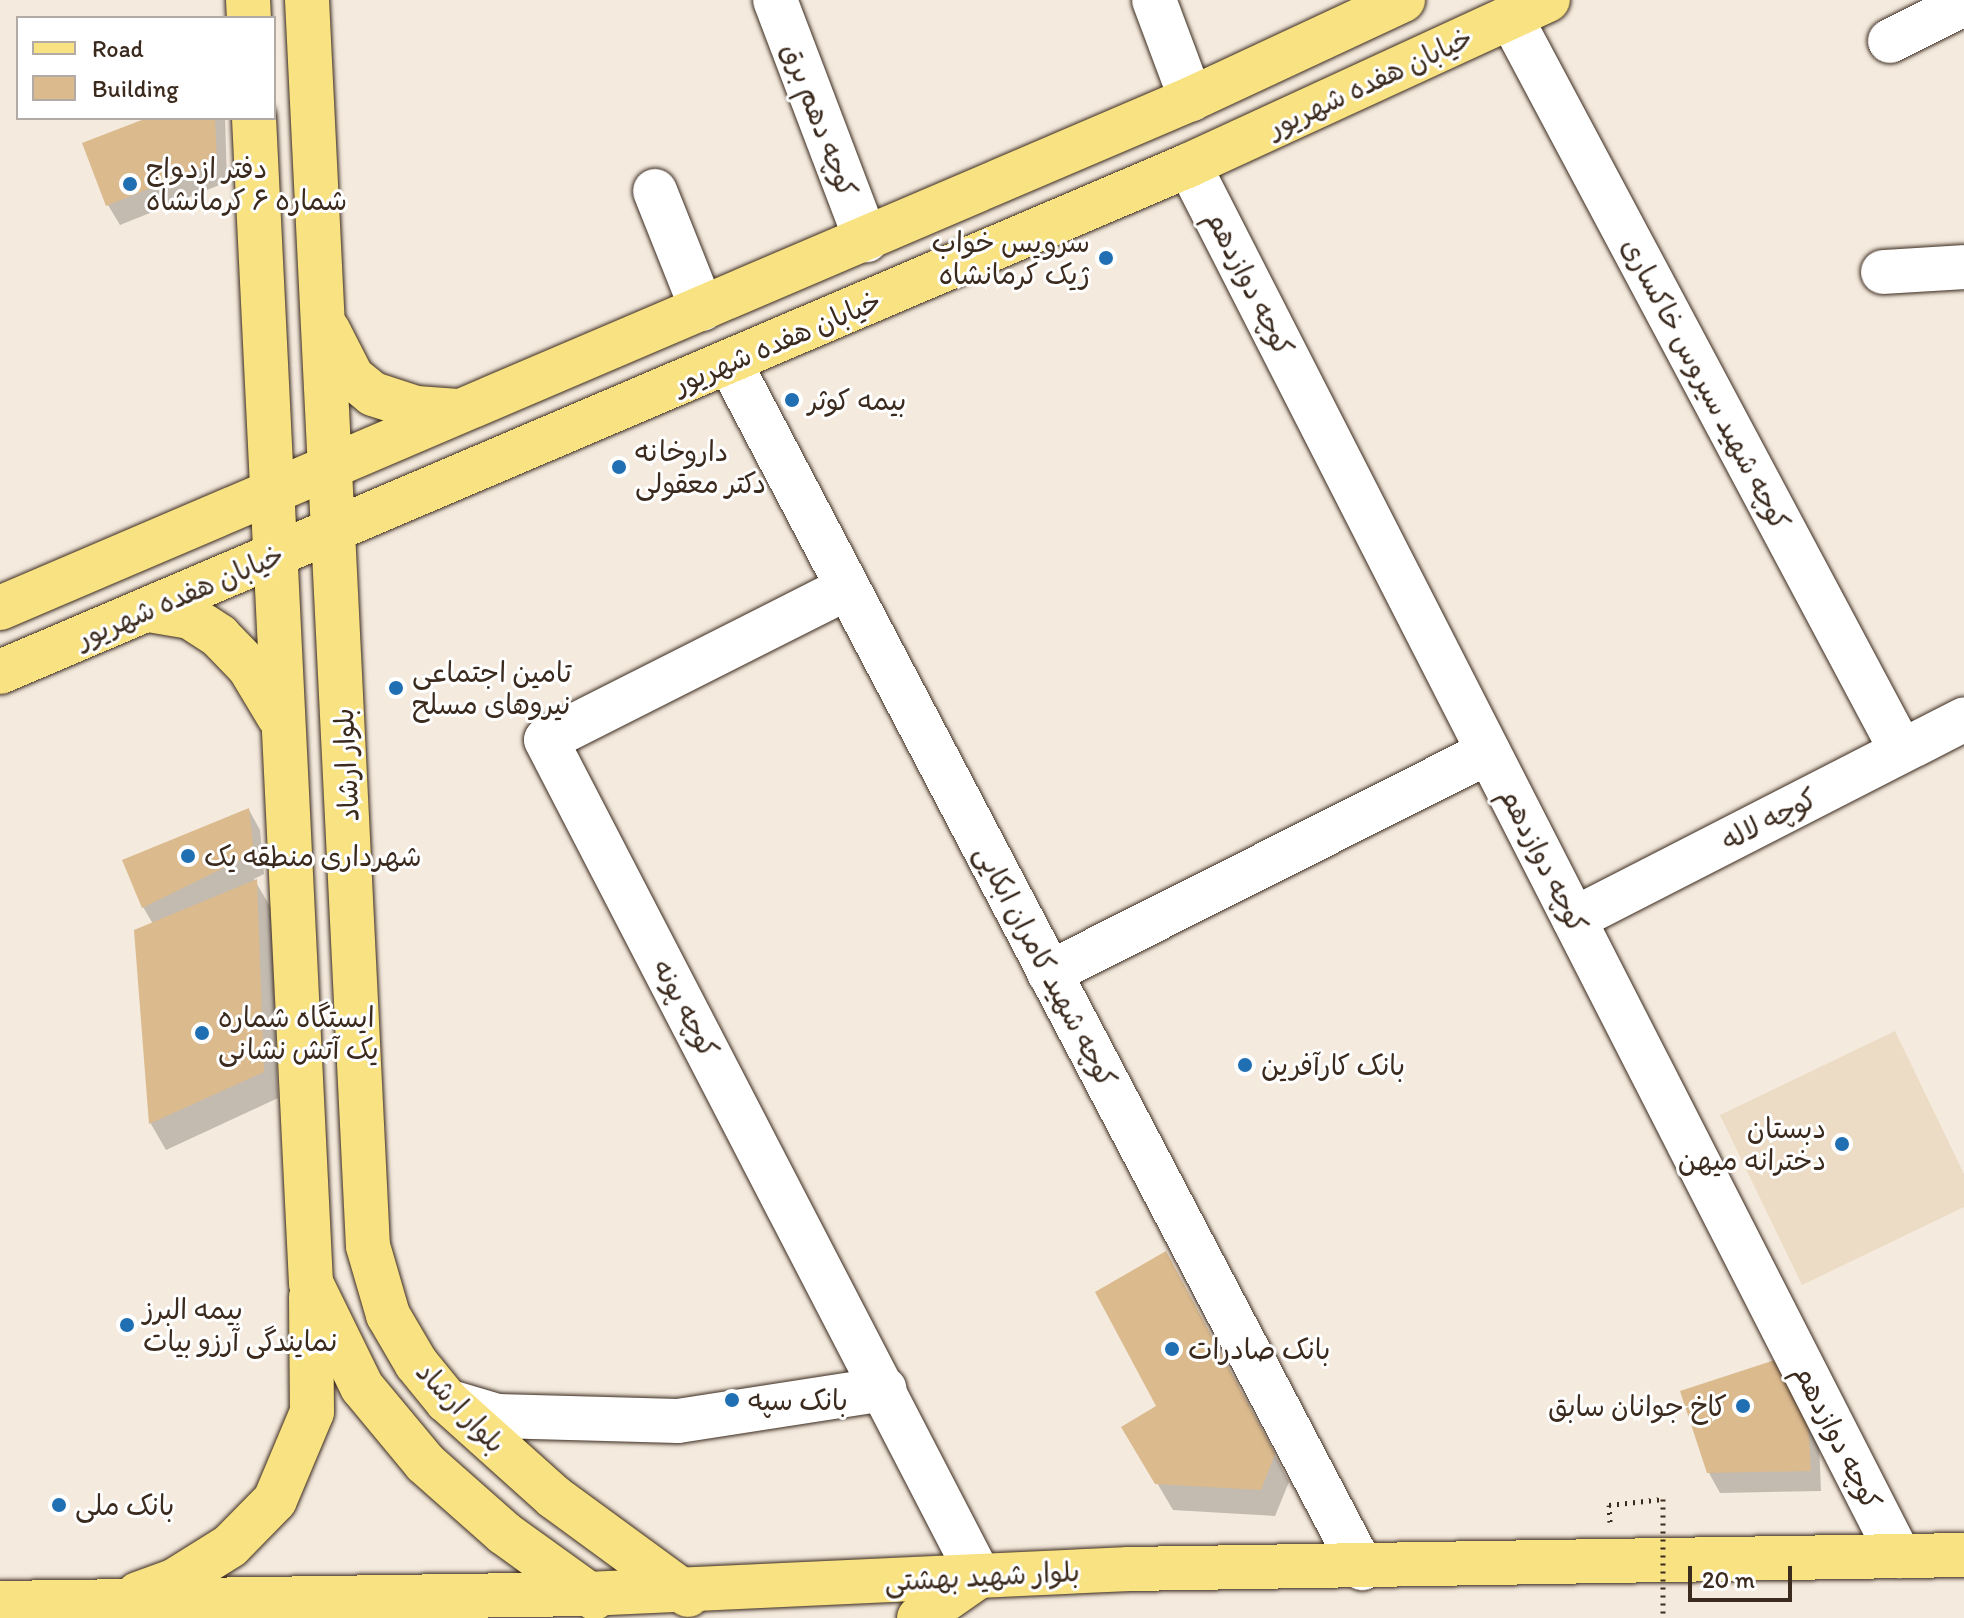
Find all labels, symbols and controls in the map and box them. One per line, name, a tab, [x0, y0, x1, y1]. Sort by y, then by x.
legend	[16, 16, 276, 120]
street label: خیابان هفده شهریور	[1262, 20, 1478, 144]
text: Road	[92, 34, 144, 63]
street label: کوچه دهم برق	[775, 38, 865, 202]
text: Building	[92, 74, 179, 103]
place label: دفتر ازدواج شماره ۶ کرمانشاه	[146, 151, 347, 217]
marker: دفتر ازدواج شماره ۶ کرمانشاه	[121, 175, 139, 193]
street label: کوچه دوازدهم	[1199, 205, 1301, 361]
place label: سرویس خواب ژیک کرمانشاه	[931, 225, 1090, 291]
street label: کوچه شهید سیروس خاکساری	[1615, 232, 1797, 536]
marker: سرویس خواب ژیک کرمانشاه	[1097, 249, 1115, 267]
street label: خیابان هفده شهریور	[668, 283, 886, 401]
place label: بیمه کوثر	[808, 383, 906, 417]
marker: بیمه کوثر	[783, 391, 801, 409]
place label: داروخانه دکتر معقولی	[635, 434, 766, 500]
marker: داروخانه دکتر معقولی	[610, 458, 628, 476]
street label: خیابان هفده شهریور	[71, 537, 289, 655]
place label: تامین اجتماعی نیروهای مسلح	[412, 655, 572, 721]
marker: تامین اجتماعی نیروهای مسلح	[387, 679, 405, 697]
street label: بلوار ارشاد	[326, 707, 366, 823]
street label: کوچه لاله	[1716, 781, 1822, 857]
street label: کوچه دوازدهم	[1493, 782, 1595, 938]
place label: شهرداری منطقه یک	[204, 839, 422, 873]
street label: کوچه شهید کامران ابکایی	[968, 839, 1124, 1093]
marker: شهرداری منطقه یک	[179, 847, 197, 865]
street label: کوچه پونه	[646, 952, 726, 1064]
place label: ایستگاه شماره یک آتش نشانی	[218, 1000, 379, 1066]
marker: ایستگاه شماره یک آتش نشانی	[193, 1024, 211, 1042]
place label: بانک کارآفرین	[1261, 1048, 1405, 1082]
marker: بانک کارآفرین	[1236, 1056, 1254, 1074]
place label: دبستان دخترانه میهن	[1678, 1111, 1826, 1177]
marker: دبستان دخترانه میهن	[1833, 1135, 1851, 1153]
place label: بیمه البرز نمایندگی آرزو بیات	[143, 1292, 337, 1358]
marker: بیمه البرز نمایندگی آرزو بیات	[118, 1316, 136, 1334]
place label: بانک صادرات	[1188, 1332, 1330, 1366]
marker: بانک صادرات	[1163, 1340, 1181, 1358]
street label: بلوار ارشاد	[409, 1354, 513, 1460]
street label: کوچه دوازدهم	[1787, 1359, 1889, 1515]
place label: بانک سپه	[748, 1383, 848, 1417]
place label: کاخ جوانان سابق	[1548, 1389, 1727, 1423]
marker: بانک سپه	[723, 1391, 741, 1409]
marker: کاخ جوانان سابق	[1734, 1397, 1752, 1415]
place label: بانک ملی	[75, 1488, 174, 1522]
marker: بانک ملی	[50, 1496, 68, 1514]
scale bar	[1692, 1550, 1796, 1600]
street label: بلوار شهید بهشتی	[883, 1554, 1081, 1598]
text: 20 m	[1702, 1565, 1755, 1594]

